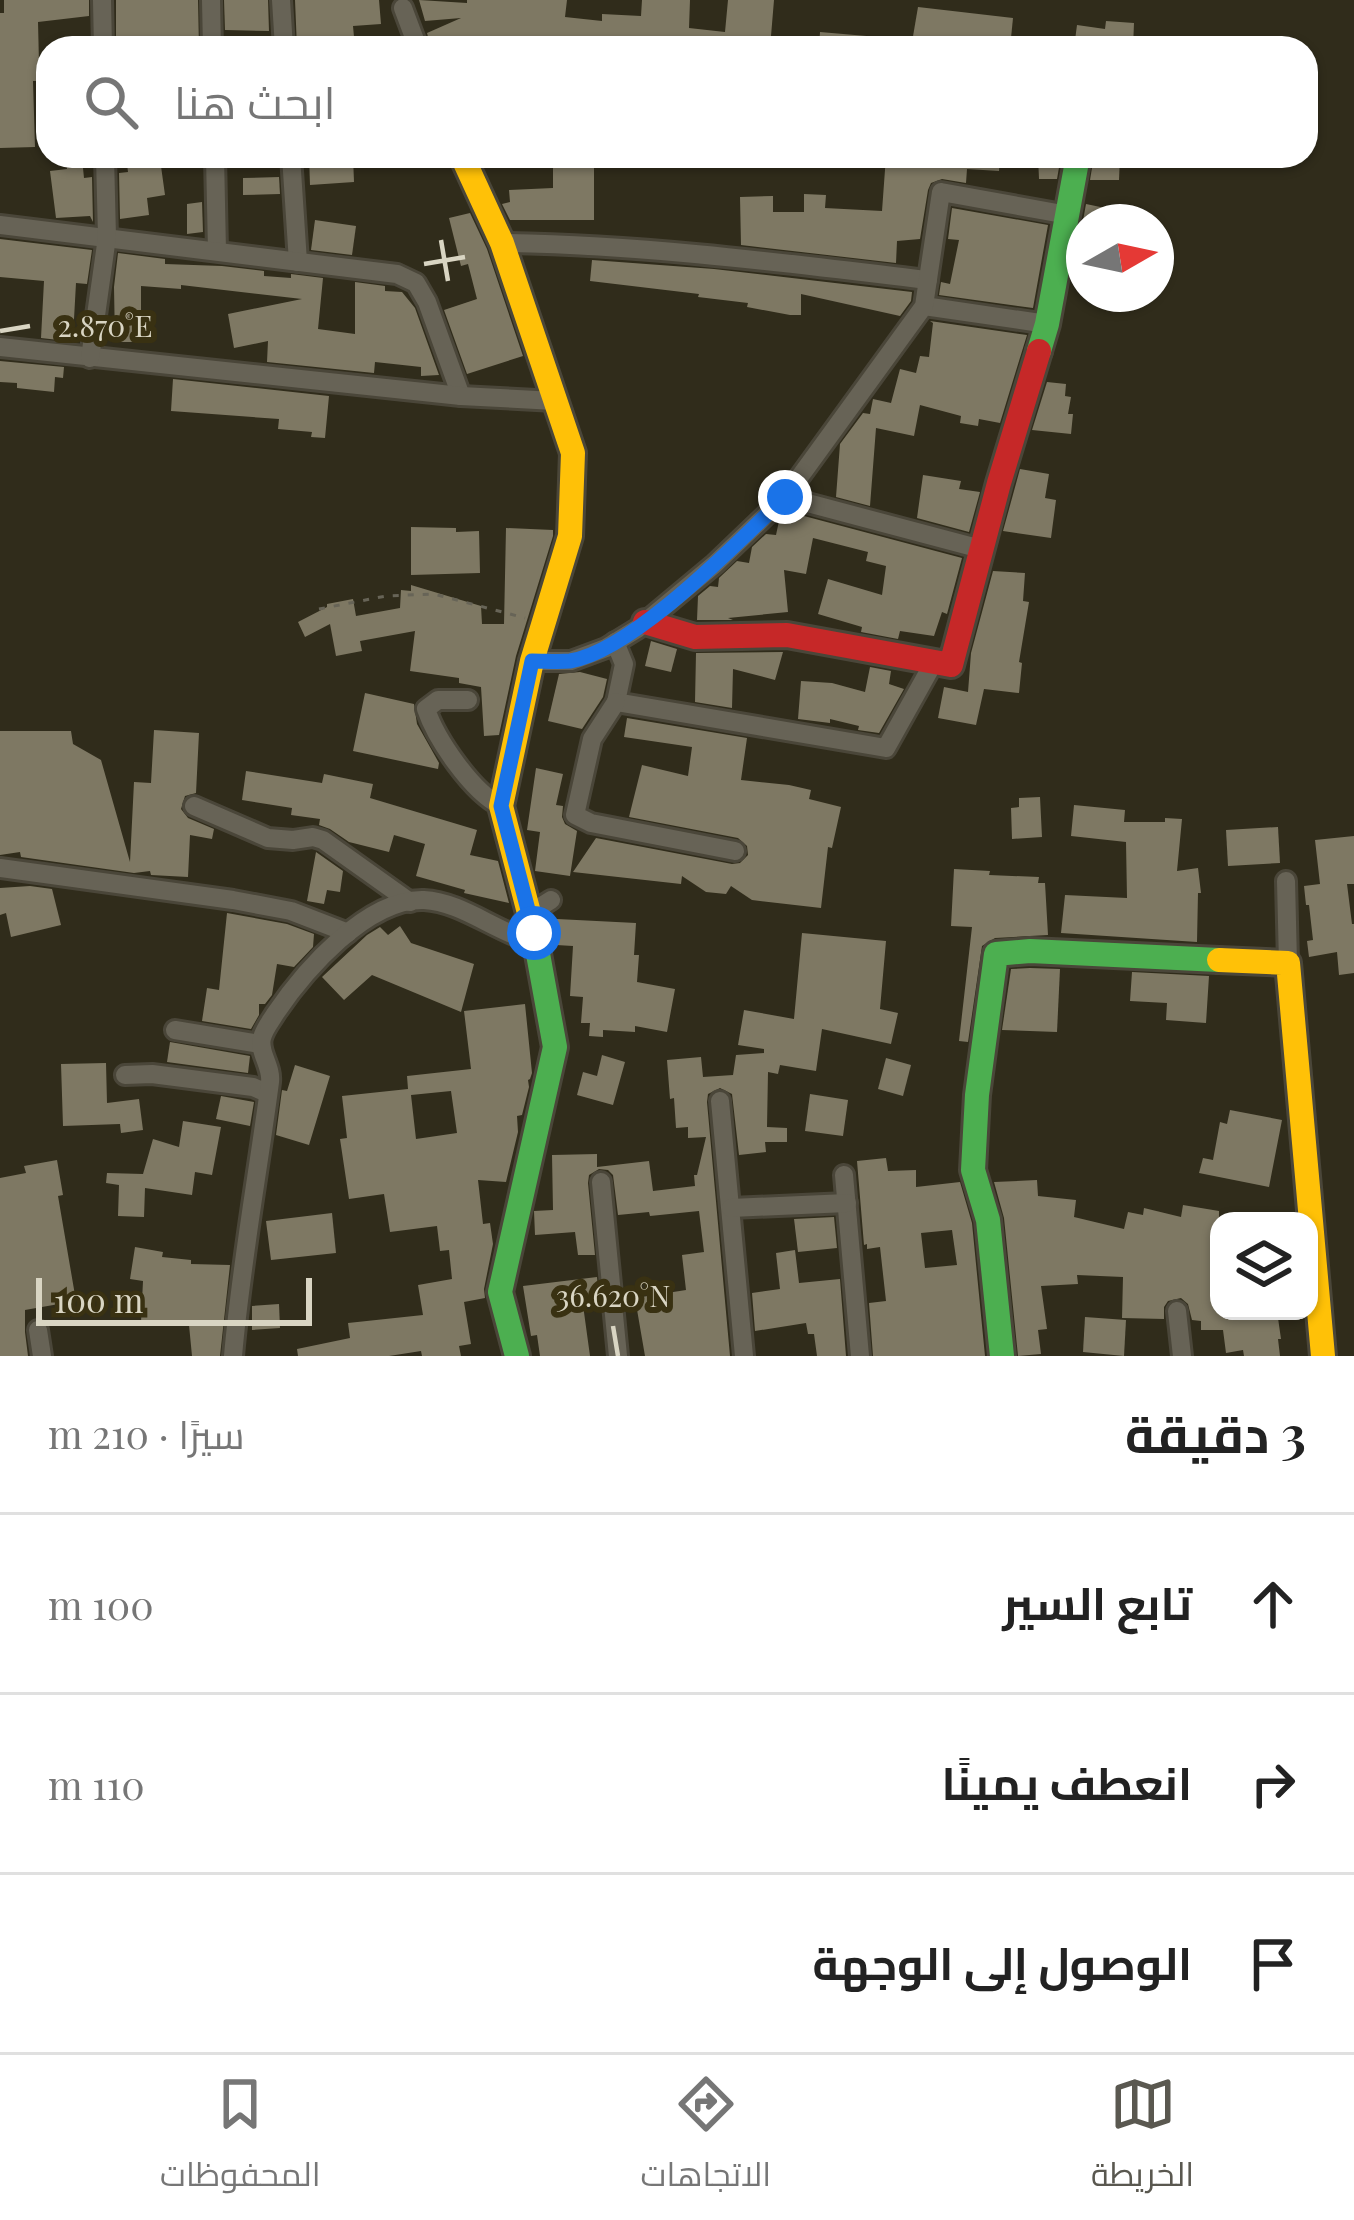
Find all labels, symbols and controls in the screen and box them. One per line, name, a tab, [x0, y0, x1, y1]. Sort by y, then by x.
search box	[36, 36, 1318, 168]
icon: search	[78, 69, 144, 135]
text: ابحث هنا	[174, 70, 336, 130]
north arrow	[1066, 204, 1174, 312]
text: 2.870°E	[57, 305, 153, 345]
route end	[758, 470, 812, 524]
route start	[507, 906, 561, 960]
map controls	[1210, 1212, 1318, 1320]
button: layers	[1210, 1212, 1318, 1320]
scale bar	[36, 1272, 312, 1325]
text: 36.620°N	[556, 1275, 670, 1315]
text: 100 m	[54, 1277, 143, 1321]
text: 3 دقيقة	[1125, 1398, 1306, 1466]
text: سيرًا · 210 m	[48, 1407, 245, 1459]
text: تابع السير	[1003, 1571, 1192, 1631]
icon: ahead	[1240, 1571, 1306, 1637]
text: 100 m	[48, 1578, 154, 1630]
text: انعطف يمينًا	[942, 1751, 1192, 1811]
icon: right	[1240, 1751, 1306, 1817]
text: 110 m	[48, 1758, 145, 1810]
text: الوصول إلى الوجهة	[813, 1931, 1192, 1991]
icon: arrive	[1240, 1931, 1306, 1997]
tab: المحفوظات	[160, 2071, 321, 2205]
tab: الاتجاهات	[640, 2071, 771, 2205]
tab: الخريطة	[1091, 2071, 1194, 2205]

